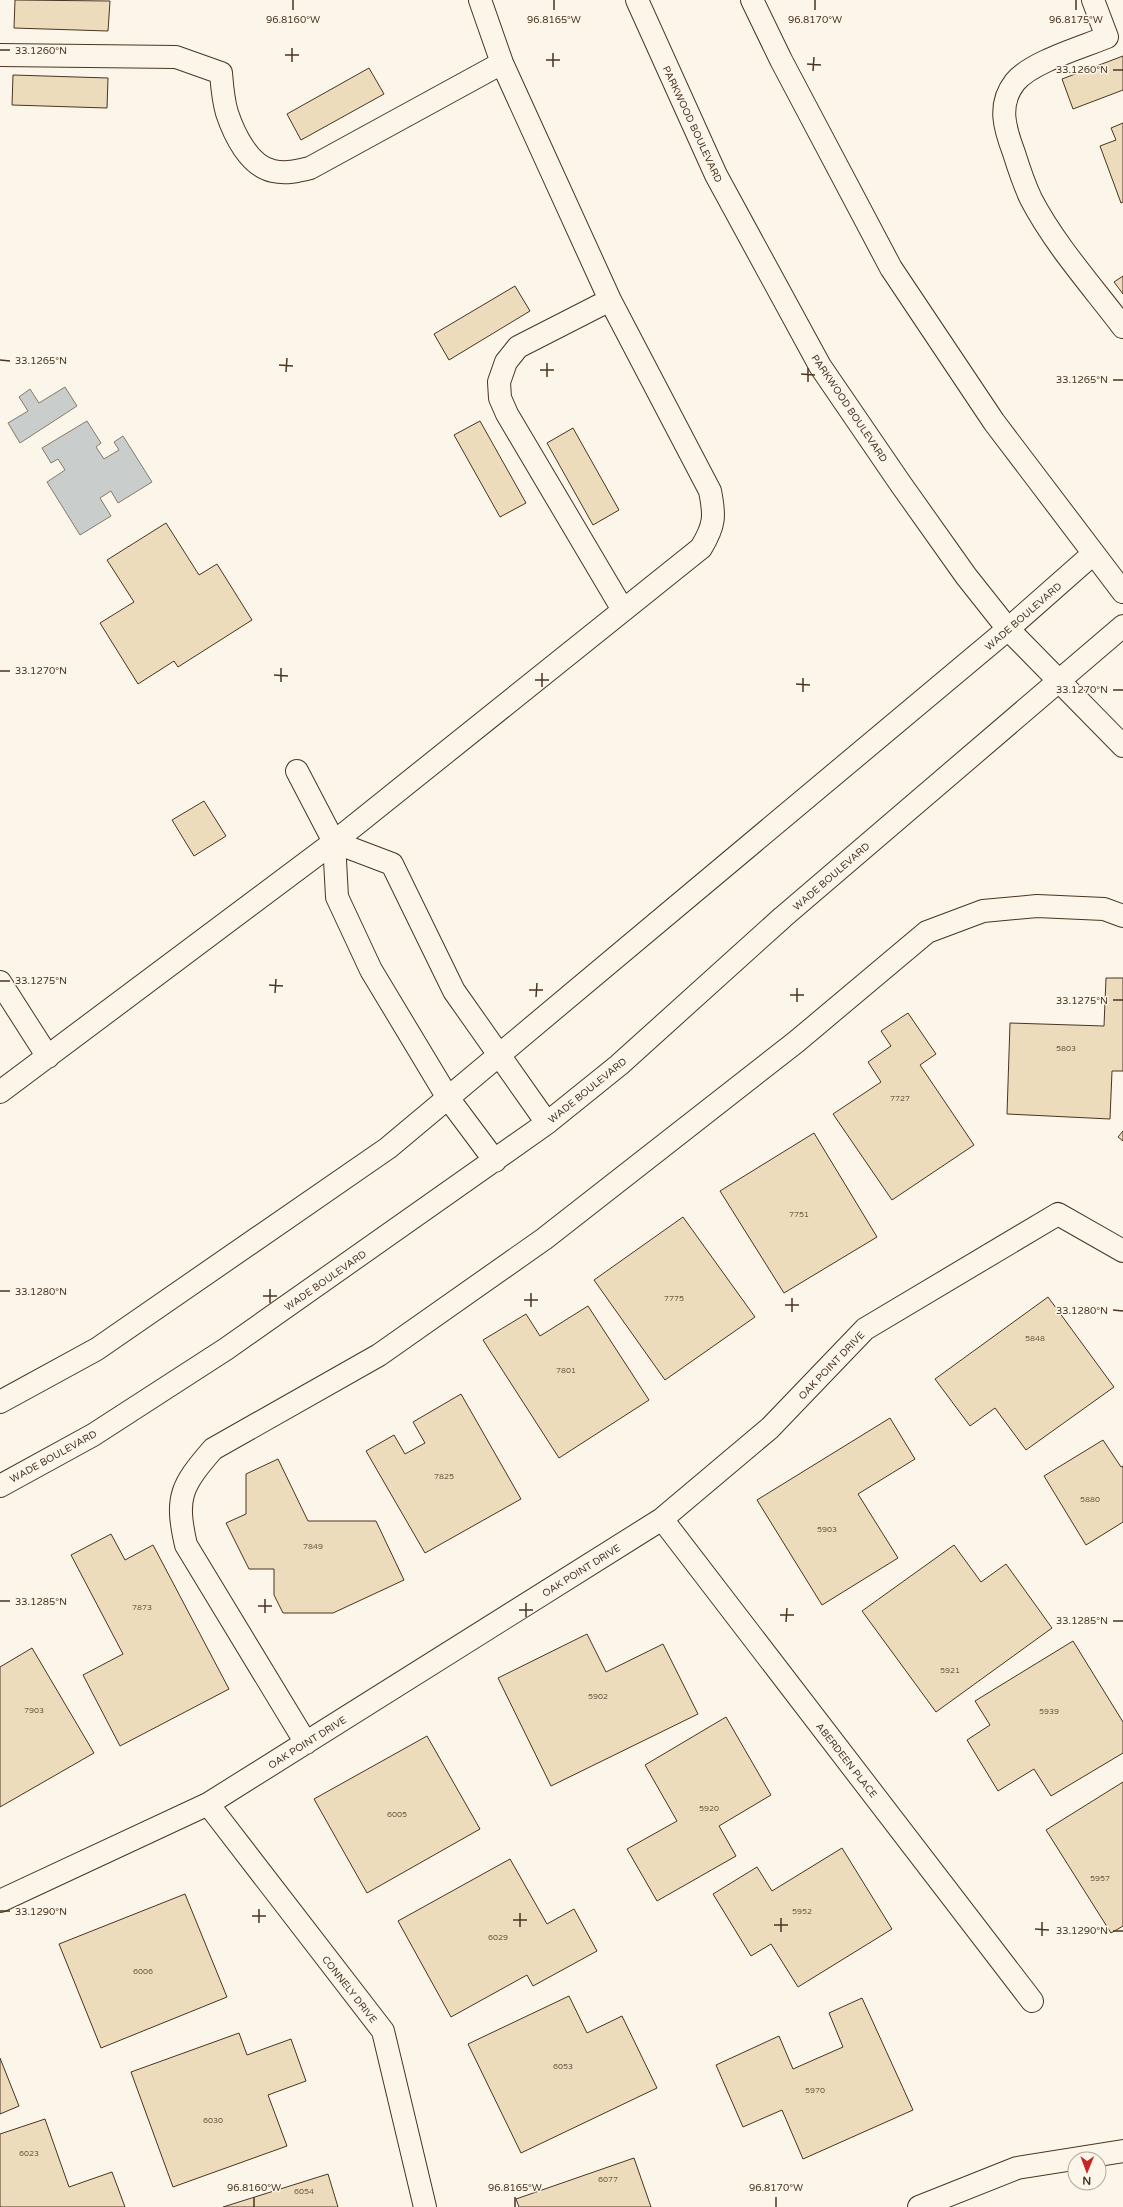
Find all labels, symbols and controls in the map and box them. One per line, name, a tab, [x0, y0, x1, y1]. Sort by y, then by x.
text: 96.8160°W	[266, 14, 320, 26]
text: 96.8165°W	[527, 14, 581, 26]
text: 96.8170°W	[788, 14, 842, 26]
text: 96.8175°W	[1049, 14, 1103, 26]
text: 33.1260°N	[15, 45, 67, 57]
street label: PARKWOOD BOULEVARD	[660, 64, 724, 185]
text: 33.1260°N	[1056, 64, 1108, 76]
street label: PARKWOOD BOULEVARD	[809, 352, 890, 465]
text: 33.1265°N	[15, 355, 67, 367]
text: 33.1265°N	[1056, 374, 1108, 386]
street label: WADE BOULEVARD	[983, 580, 1064, 653]
text: 33.1270°N	[15, 665, 67, 677]
text: 33.1270°N	[1056, 684, 1108, 696]
street label: WADE BOULEVARD	[791, 840, 872, 913]
text: 33.1275°N	[15, 975, 67, 987]
text: 33.1275°N	[1056, 995, 1108, 1007]
house number: 5803	[1056, 1044, 1076, 1053]
street label: WADE BOULEVARD	[546, 1055, 629, 1126]
house number: 7727	[890, 1094, 910, 1103]
house number: 7751	[789, 1210, 809, 1219]
street label: WADE BOULEVARD	[282, 1248, 369, 1314]
text: 33.1280°N	[15, 1286, 67, 1298]
house number: 7775	[664, 1294, 684, 1303]
text: 33.1280°N	[1056, 1305, 1108, 1317]
street label: OAK POINT DRIVE	[796, 1329, 867, 1402]
house number: 5848	[1025, 1334, 1045, 1343]
house number: 7801	[556, 1366, 576, 1375]
street label: WADE BOULEVARD	[8, 1428, 99, 1486]
house number: 7825	[434, 1472, 454, 1481]
house number: 5880	[1080, 1495, 1100, 1504]
house number: 5903	[817, 1525, 837, 1534]
house number: 7849	[303, 1542, 323, 1551]
street label: OAK POINT DRIVE	[540, 1542, 623, 1600]
text: 33.1285°N	[15, 1596, 67, 1608]
house number: 7873	[132, 1603, 152, 1612]
text: 33.1285°N	[1056, 1615, 1108, 1627]
house number: 5921	[940, 1666, 960, 1675]
house number: 5902	[588, 1692, 608, 1701]
house number: 7903	[24, 1706, 44, 1715]
house number: 5939	[1039, 1707, 1059, 1716]
street label: OAK POINT DRIVE	[266, 1714, 349, 1772]
street label: ABERDEEN PLACE	[813, 1721, 879, 1800]
house number: 5920	[699, 1804, 719, 1813]
house number: 6005	[387, 1810, 407, 1819]
house number: 5957	[1090, 1874, 1110, 1883]
text: 33.1290°N	[15, 1906, 67, 1918]
house number: 5952	[792, 1907, 812, 1916]
text: 33.1290°N	[1056, 1925, 1108, 1937]
house number: 6029	[488, 1933, 508, 1942]
street label: CONNELY DRIVE	[319, 1954, 379, 2026]
house number: 6006	[133, 1967, 153, 1976]
house number: 6053	[553, 2062, 573, 2071]
house number: 5970	[805, 2086, 825, 2095]
house number: 6030	[203, 2116, 223, 2125]
house number: 6023	[19, 2149, 39, 2158]
north arrow	[1067, 2151, 1107, 2191]
text: N	[1082, 2174, 1091, 2187]
house number: 6077	[598, 2175, 618, 2184]
text: 96.8160°W	[227, 2182, 281, 2194]
text: 96.8165°W	[488, 2182, 542, 2194]
text: 96.8170°W	[749, 2182, 803, 2194]
house number: 6054	[294, 2187, 314, 2196]

